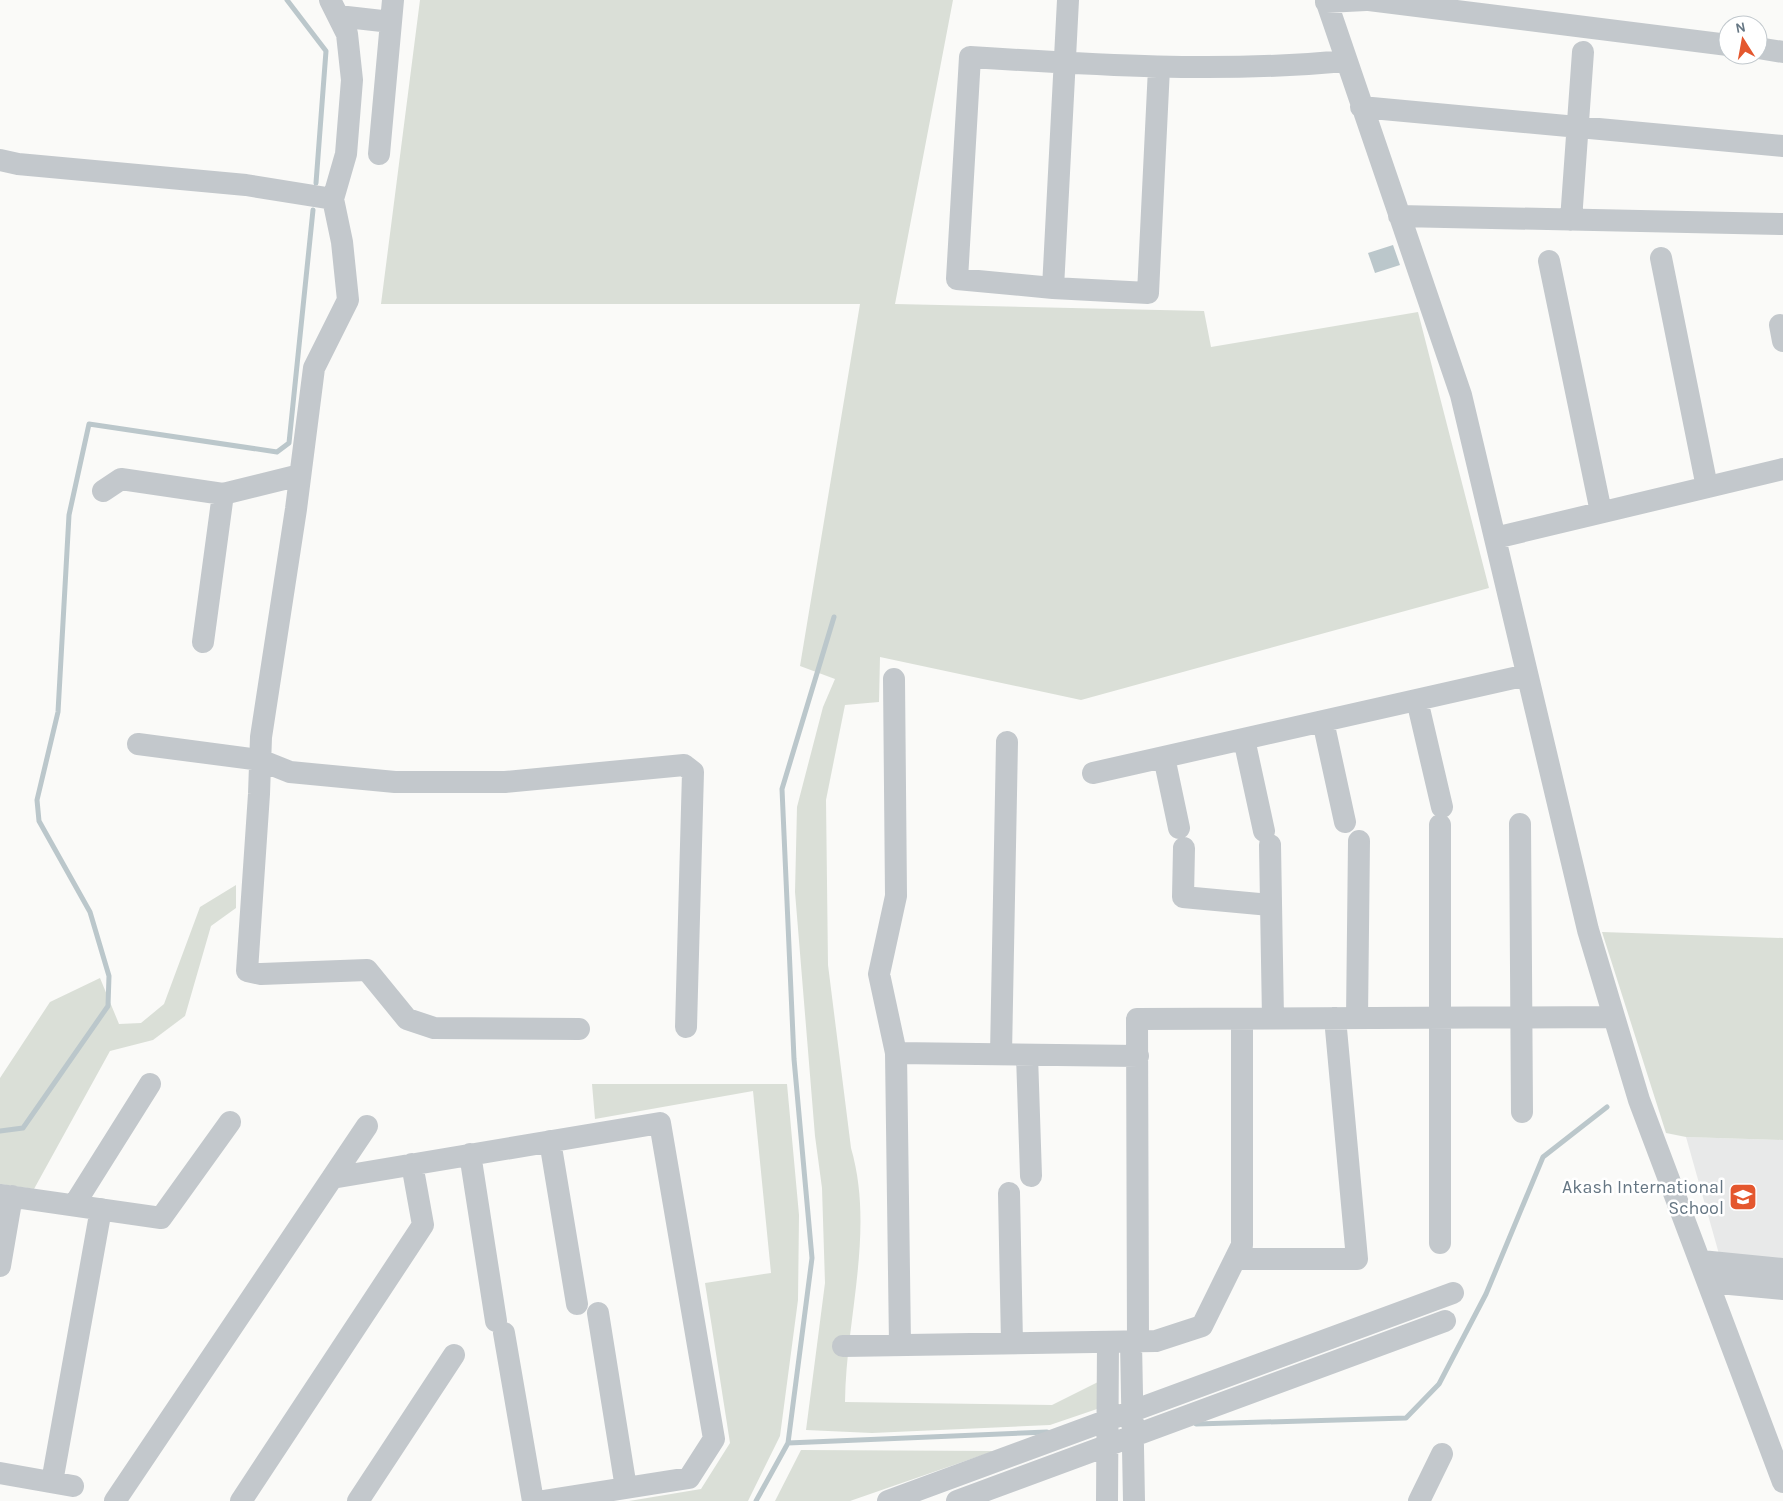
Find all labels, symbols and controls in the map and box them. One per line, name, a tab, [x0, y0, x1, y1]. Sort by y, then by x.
north arrow	[1718, 15, 1768, 65]
text: N	[1734, 18, 1747, 37]
place label: Akash International School	[1562, 1176, 1724, 1219]
school or university icon: Akash International School	[1728, 1182, 1758, 1212]

